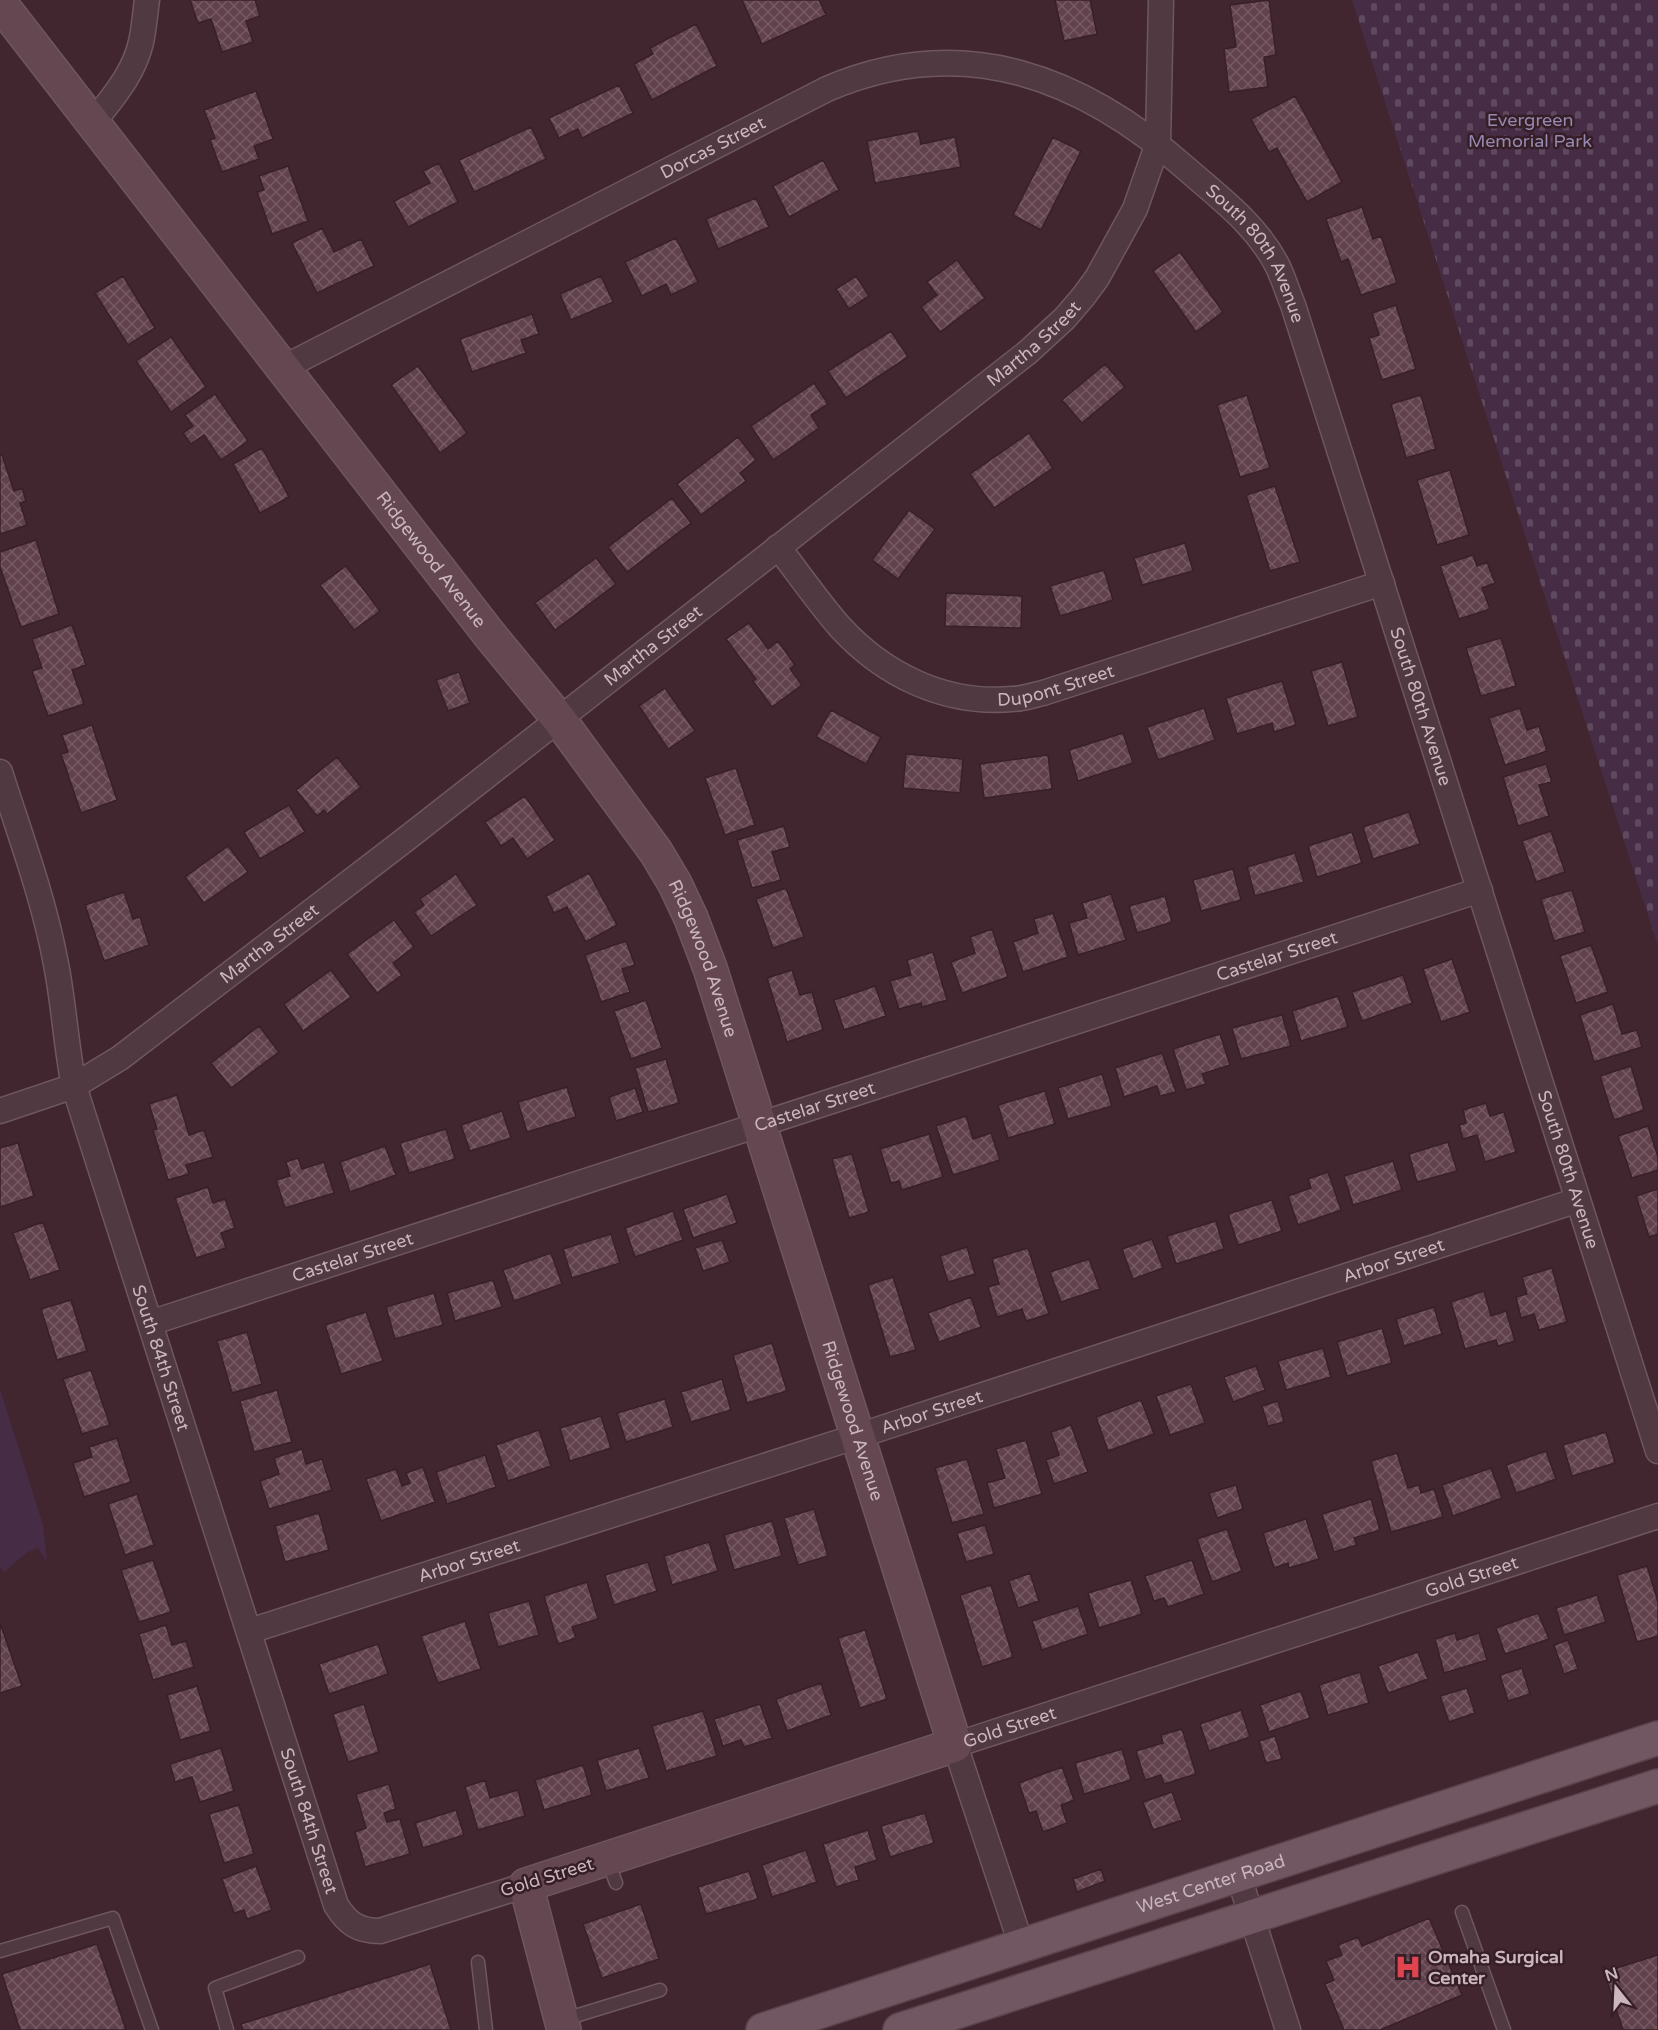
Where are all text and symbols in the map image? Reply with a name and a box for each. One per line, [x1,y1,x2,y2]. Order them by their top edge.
park label: Evergreen Memorial Park [1468,109,1592,152]
street label: Dorcas Street [656,111,769,184]
street label: South 80th Avenue [1201,179,1309,325]
street label: Martha Street [982,296,1086,391]
street label: Ridgewood Avenue [371,487,491,632]
street label: Martha Street [600,600,707,691]
street label: South 80th Avenue [1385,624,1456,789]
street label: Dupont Street [997,660,1117,711]
street label: Ridgewood Avenue [664,876,742,1040]
street label: Martha Street [216,899,323,988]
street label: Castelar Street [1214,926,1340,986]
street label: Castelar Street [751,1077,878,1137]
street label: South 80th Avenue [1533,1088,1604,1252]
street label: Castelar Street [289,1227,416,1287]
street label: Arbor Street [1340,1234,1447,1287]
street label: South 84th Street [127,1282,195,1434]
street label: Ridgewood Avenue [817,1338,888,1504]
street label: Arbor Street [878,1385,985,1439]
street label: Arbor Street [415,1534,523,1587]
street label: Gold Street [1422,1551,1521,1602]
street label: Gold Street [960,1702,1059,1753]
street label: South 84th Street [275,1745,343,1897]
street label: West Center Road [1134,1849,1288,1918]
street label: Gold Street [498,1852,596,1902]
place label: Omaha Surgical Center [1428,1946,1563,1989]
hospital icon: Omaha Surgical Center [1393,1952,1423,1982]
north arrow [1586,1958,1646,2018]
text: N [1602,1963,1621,1986]

